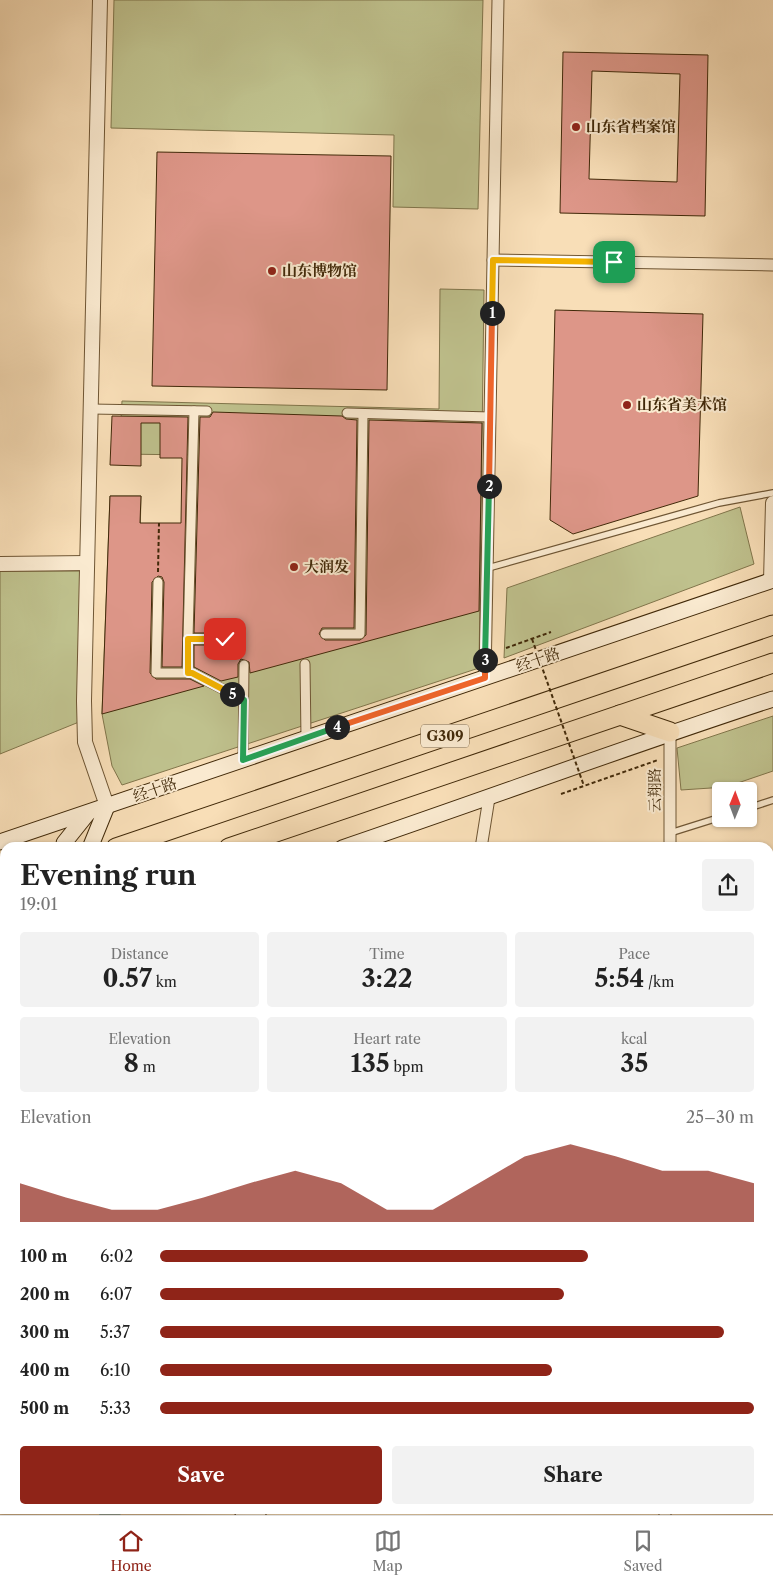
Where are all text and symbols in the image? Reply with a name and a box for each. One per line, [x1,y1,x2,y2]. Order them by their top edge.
place label: 山东省档案馆 [586,117,676,136]
marker: 山东省档案馆 [570,121,582,133]
pin [593,241,635,283]
icon: arrive [600,248,628,276]
place label: 山东博物馆 [282,261,357,280]
marker: 山东博物馆 [266,265,278,277]
pin: 1 [480,300,504,326]
text: 1 [489,304,496,322]
place label: 山东省美术馆 [637,395,727,414]
marker: 山东省美术馆 [621,399,633,411]
pin: 2 [476,474,502,498]
text: 2 [485,477,494,495]
place label: 大润发 [304,557,349,576]
marker: 大润发 [288,561,300,573]
pin [204,618,246,660]
icon: check [211,625,239,653]
street label: 经十路 [513,643,562,676]
pin: 3 [472,648,498,672]
text: 3 [482,651,489,669]
pin: 5 [220,682,244,706]
text: 5 [229,685,236,703]
pin: 4 [324,714,350,740]
text: 4 [333,718,342,736]
road number: G309 [421,724,469,748]
street label: 云翔路 [645,767,664,813]
street label: 经十路 [130,773,179,806]
north arrow [712,782,758,828]
map controls [712,782,757,827]
text: Evening run [20,858,196,892]
button: share [702,859,754,911]
text: 19:01 [20,894,57,914]
text: Distance [111,945,169,963]
text: Time [369,945,405,963]
text: Pace [619,945,650,963]
text: 0.57 [103,963,152,994]
text: 3:22 [361,963,413,994]
text: 5:54 [594,963,644,994]
text: km [152,973,177,991]
text: /km [644,973,674,991]
text: Elevation [108,1030,171,1048]
text: Heart rate [353,1030,421,1048]
text: kcal [621,1030,648,1048]
text: 8 [124,1048,139,1079]
text: 135 [350,1048,390,1079]
text: 35 [620,1048,648,1079]
text: m [139,1058,156,1076]
text: bpm [390,1058,424,1076]
text: Elevation [20,1107,91,1127]
text: 25–30 m [686,1107,754,1127]
text: 100 m [20,1246,67,1266]
text: 6:02 [100,1246,133,1266]
text: 200 m [20,1284,70,1304]
text: 6:07 [100,1284,132,1304]
text: 300 m [20,1322,69,1342]
text: 5:37 [100,1322,130,1342]
text: 400 m [20,1360,70,1380]
text: 6:10 [100,1360,131,1380]
text: 500 m [20,1398,69,1418]
text: 5:33 [100,1398,131,1418]
button: Save [20,1446,382,1504]
button: Share [392,1446,754,1504]
tab: Home [110,1527,152,1575]
tab: Map [373,1527,403,1575]
tab: Saved [624,1527,662,1575]

